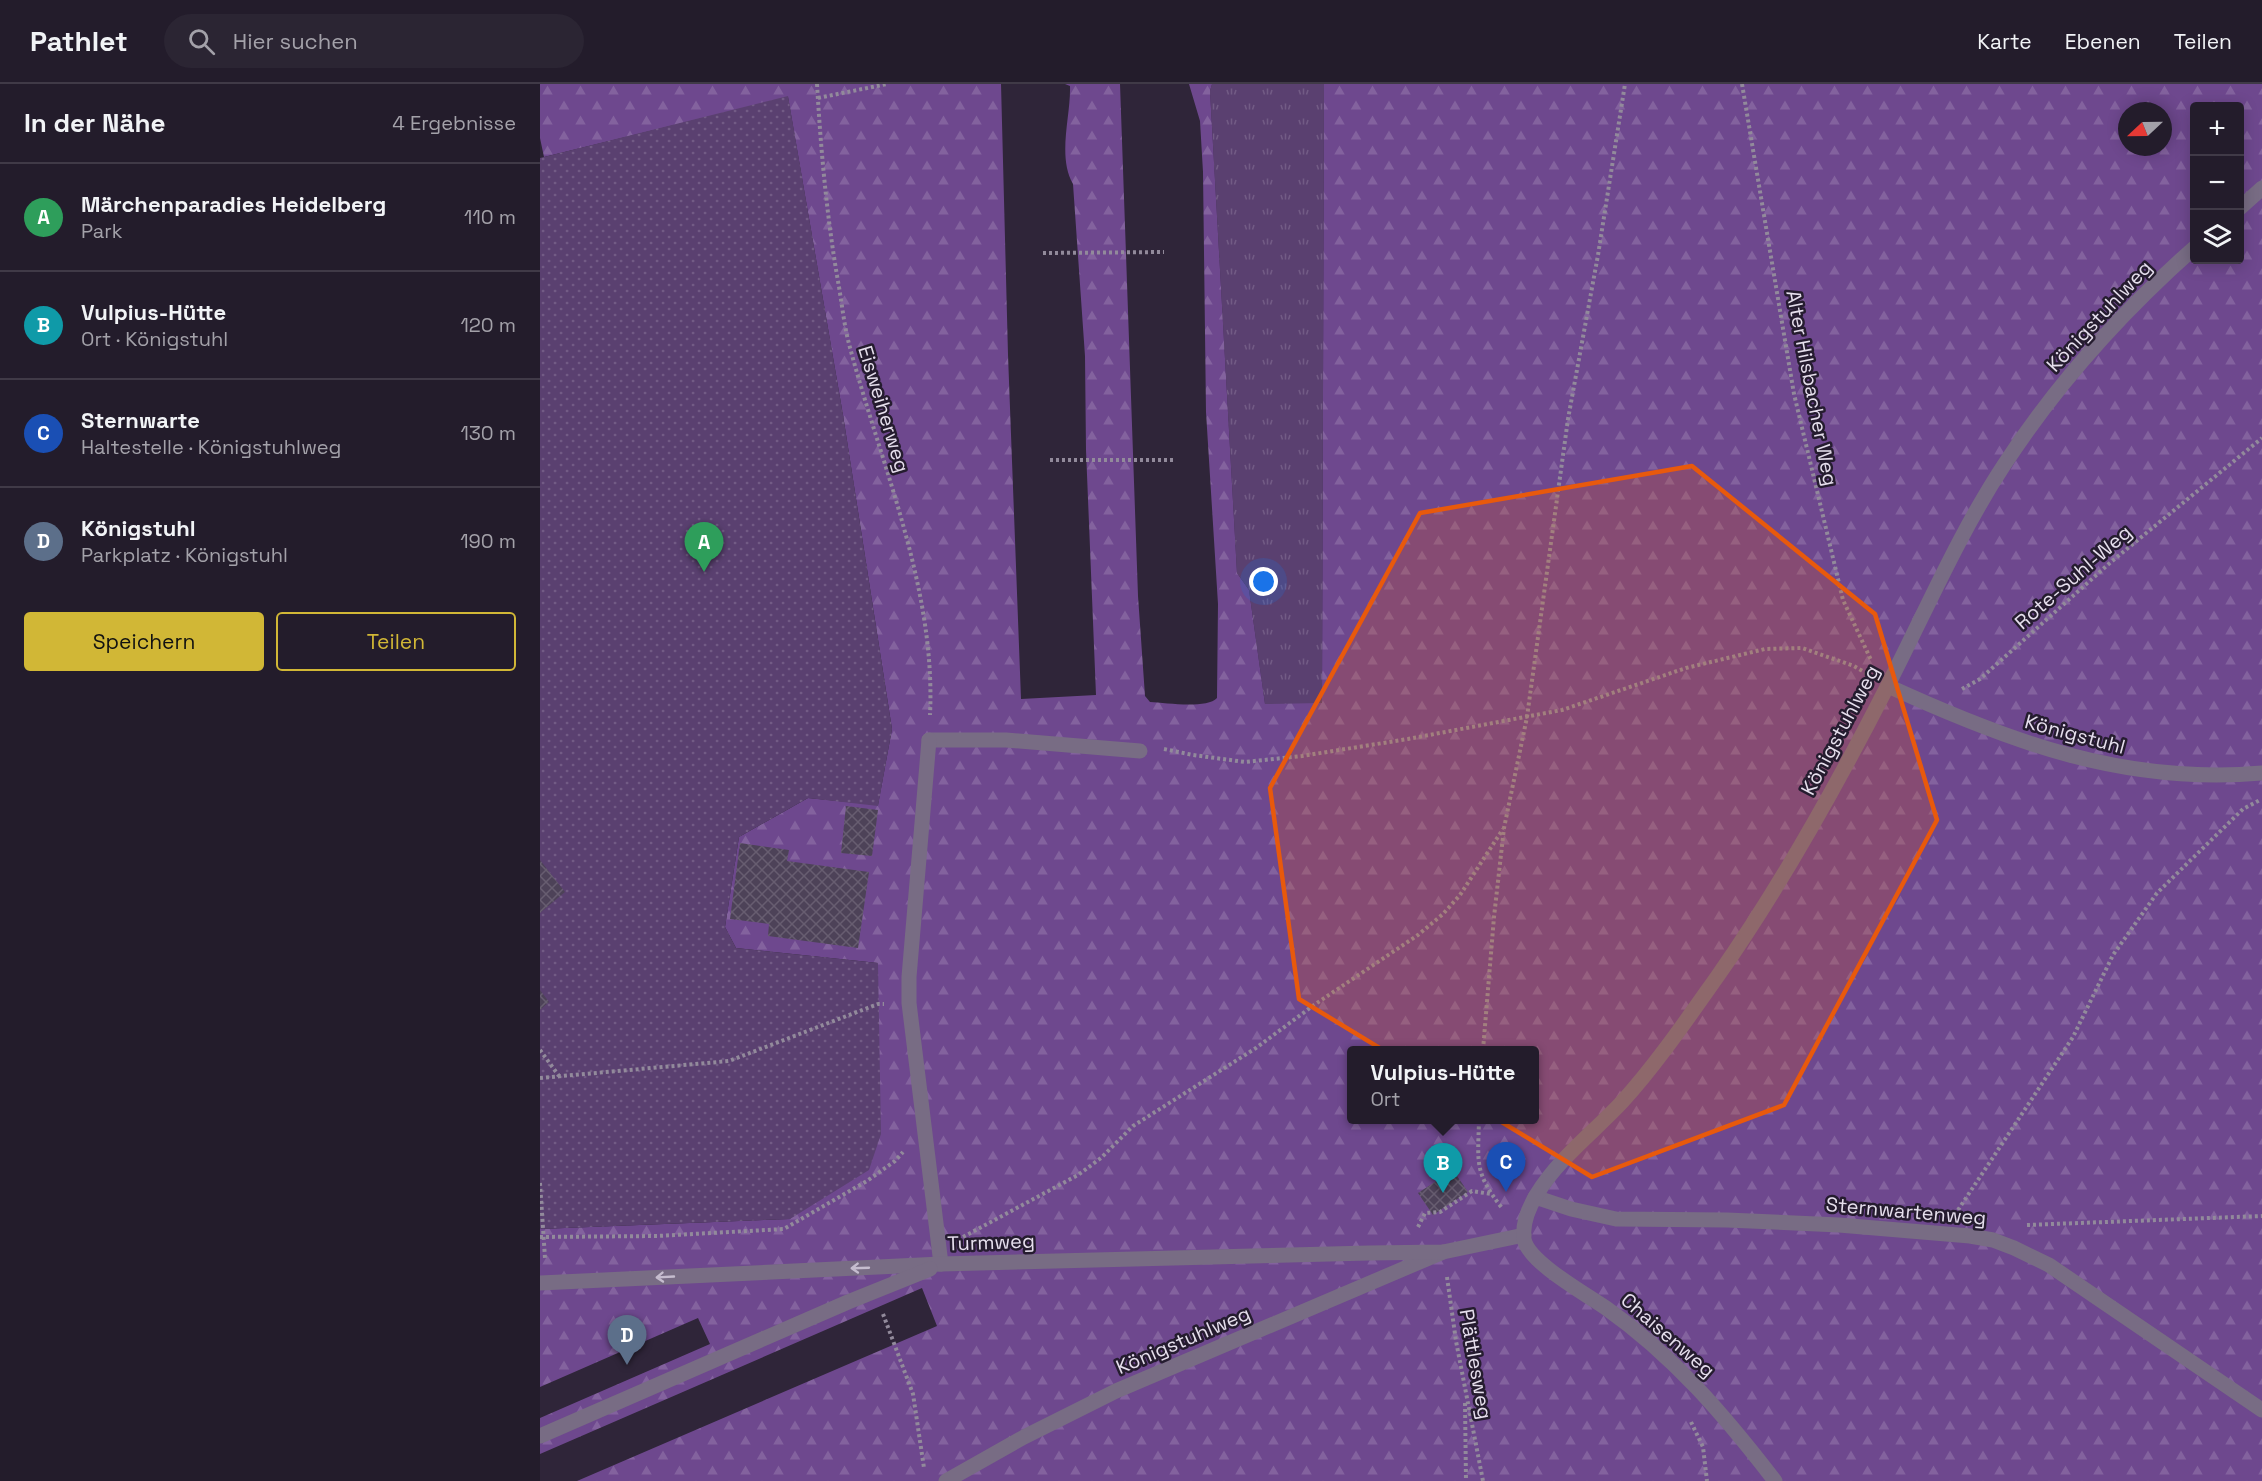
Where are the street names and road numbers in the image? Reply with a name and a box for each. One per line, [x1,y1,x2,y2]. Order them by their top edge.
street label: Königstuhlweg [2041,255,2157,377]
street label: Alter Hilsbacher Weg [1780,288,1844,488]
street label: Eisweiherweg [852,342,916,476]
street label: Rote-Suhl-Weg [2009,519,2137,635]
street label: Königstuhlweg [1795,661,1885,799]
street label: Königstuhl [2022,708,2128,760]
street label: Sternwartenweg [1825,1191,1987,1231]
street label: Turmweg [947,1227,1035,1257]
street label: Chaisenweg [1615,1287,1721,1383]
street label: Königstuhlweg [1112,1300,1254,1380]
street label: Plättlesweg [1454,1307,1498,1421]

